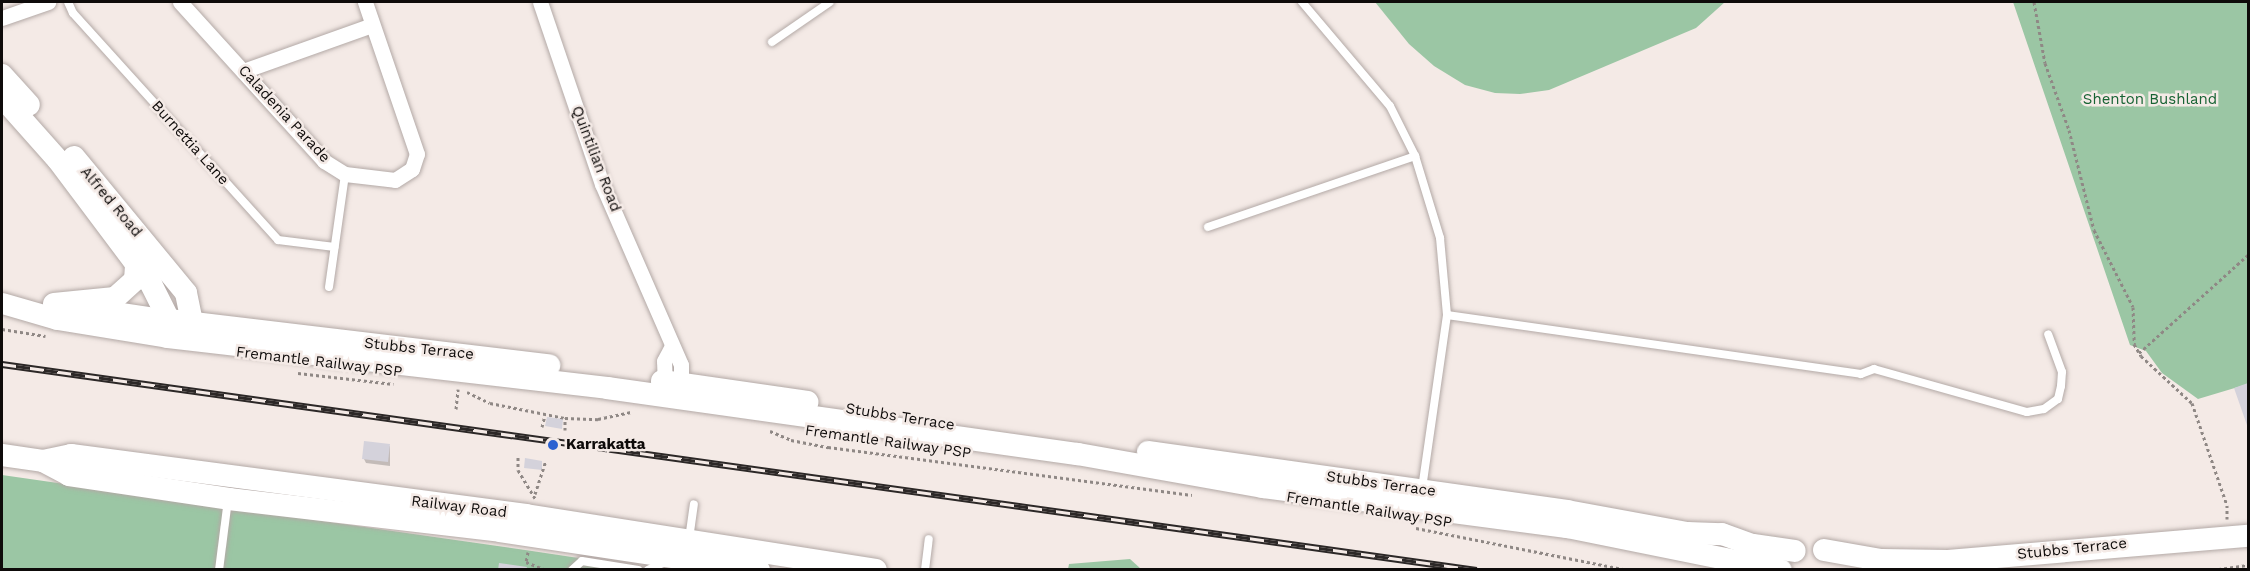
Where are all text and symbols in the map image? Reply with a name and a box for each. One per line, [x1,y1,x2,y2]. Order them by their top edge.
street label: Caladenia Parade [234,61,334,167]
park label: Shenton Bushland [2083,91,2217,109]
street label: Burnettia Lane [147,97,233,189]
street label: Quintilian Road [568,103,624,215]
street label: Alfred Road [76,163,146,241]
street label: Stubbs Terrace [363,334,475,364]
street label: Fremantle Railway PSP [235,343,403,381]
street label: Stubbs Terrace [844,399,956,435]
street label: Fremantle Railway PSP [804,421,972,463]
marker: Karrakatta [544,436,562,454]
place label: Karrakatta [566,436,646,454]
street label: Stubbs Terrace [1325,467,1437,501]
street label: Fremantle Railway PSP [1285,488,1453,532]
street label: Railway Road [410,492,508,522]
street label: Stubbs Terrace [2016,534,2128,564]

